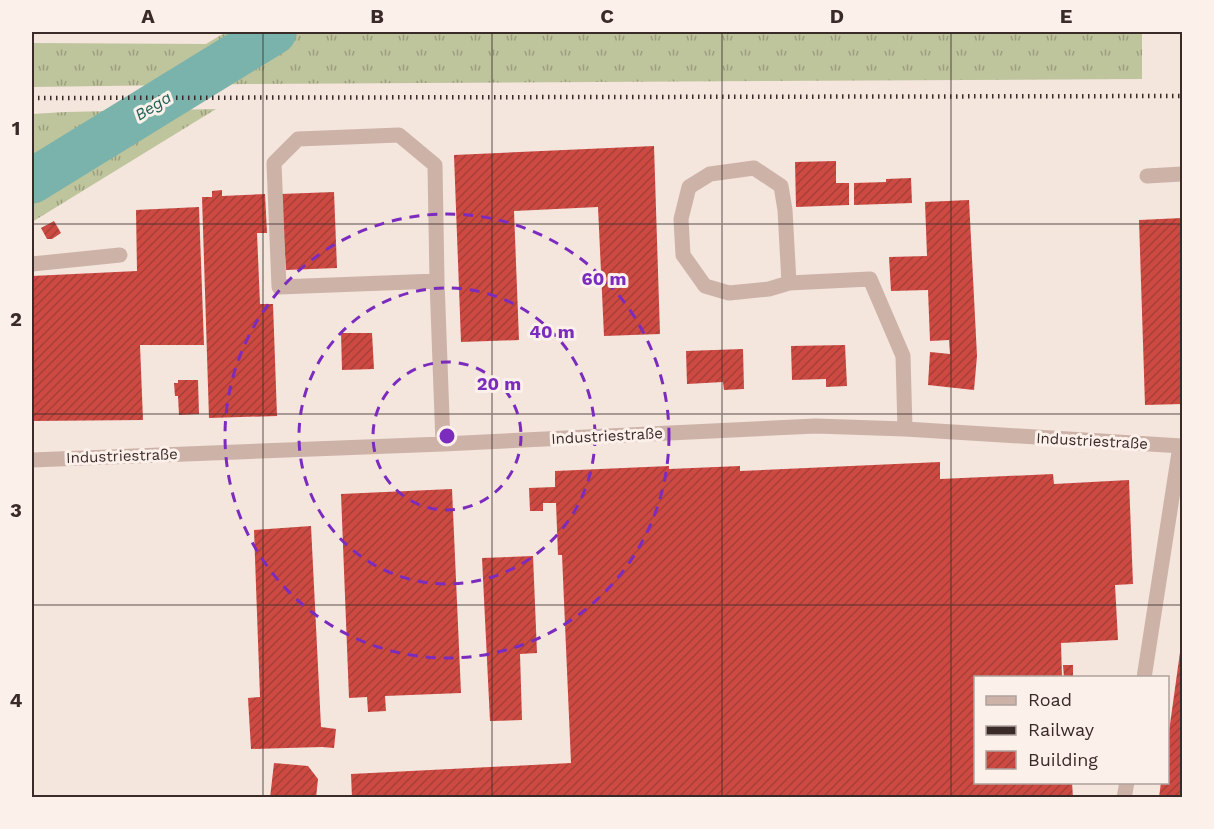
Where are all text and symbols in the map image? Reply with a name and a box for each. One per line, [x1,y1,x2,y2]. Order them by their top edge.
text: A [141,4,155,28]
text: B [370,4,384,28]
text: C [600,4,614,28]
text: D [830,4,844,28]
text: E [1060,4,1072,28]
water label: Bega [131,87,175,124]
text: 1 [12,116,20,140]
text: 60 m [582,268,626,289]
text: 2 [10,307,22,331]
text: 40 m [529,321,575,342]
text: 20 m [477,373,521,394]
street label: Industriestraße [551,424,663,448]
centre of rings [437,426,457,446]
street label: Industriestraße [1036,429,1148,453]
street label: Industriestraße [66,445,178,467]
text: 3 [10,498,22,522]
legend [974,676,1169,784]
text: 4 [10,688,23,712]
text: Road [1028,689,1072,710]
text: Railway [1028,719,1095,740]
text: Building [1028,749,1098,770]

